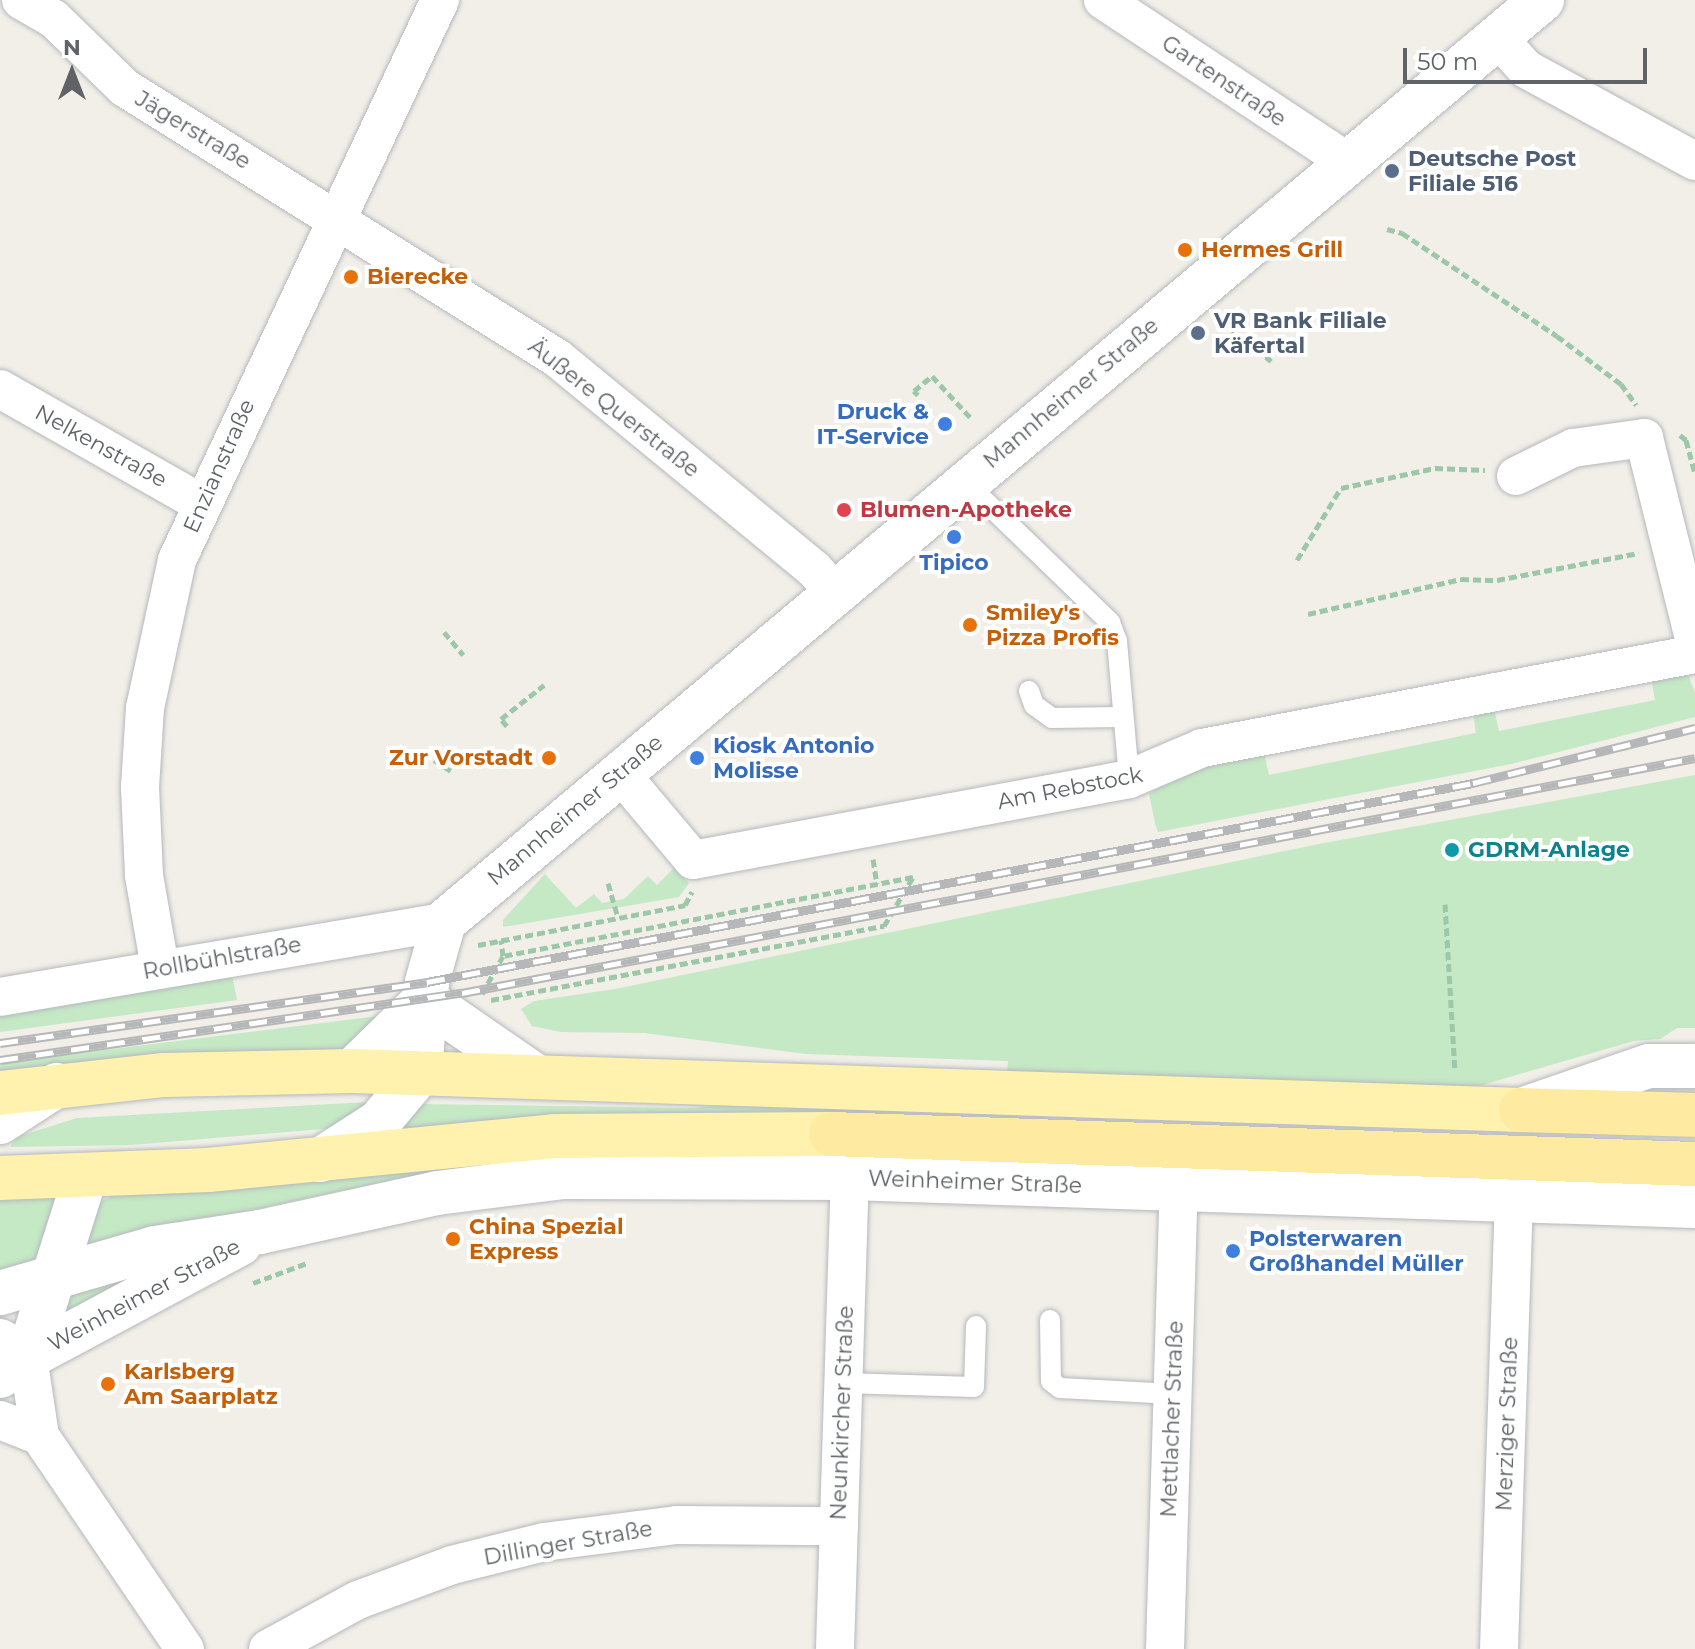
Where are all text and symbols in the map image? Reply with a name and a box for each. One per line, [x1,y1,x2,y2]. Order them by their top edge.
street label: Gartenstraße [1157,30,1291,132]
north arrow [32,32,112,112]
scale bar [1407,32,1651,82]
text: N [63,34,81,61]
text: 50 m [1417,47,1478,76]
street label: Jägerstraße [131,85,255,175]
place label: Deutsche Post Filiale 516 [1408,145,1576,196]
marker: Deutsche Post Filiale 516 [1383,162,1401,180]
place label: Hermes Grill [1201,237,1343,263]
marker: Hermes Grill [1176,241,1194,259]
place label: Bierecke [367,264,468,290]
marker: Bierecke [342,268,360,286]
place label: VR Bank Filiale Käfertal [1214,307,1387,358]
street label: Mannheimer Straße [978,312,1164,474]
marker: VR Bank Filiale Käfertal [1189,324,1207,342]
street label: Äußere Querstraße [523,333,705,483]
street label: Enzianstraße [178,395,260,537]
place label: Druck & IT-Service [817,398,929,450]
street label: Nelkenstraße [31,399,171,493]
marker: Druck & IT-Service [936,415,954,433]
place label: Blumen-Apotheke [860,497,1072,523]
marker: Blumen-Apotheke [835,501,853,519]
marker: Tipico [945,528,963,546]
place label: Tipico [919,550,989,576]
place label: Smiley's Pizza Profis [986,599,1119,650]
marker: Smiley's Pizza Profis [961,616,979,634]
street label: Mannheimer Straße [482,729,668,891]
place label: Kiosk Antonio Molisse [713,732,875,784]
place label: Zur Vorstadt [389,745,533,771]
marker: Zur Vorstadt [540,749,558,767]
marker: Kiosk Antonio Molisse [688,749,706,767]
street label: Am Rebstock [995,761,1145,815]
place label: GDRM-Anlage [1468,837,1630,863]
marker: GDRM-Anlage [1443,841,1461,859]
street label: Rollbühlstraße [141,931,303,985]
street label: Weinheimer Straße [868,1165,1082,1199]
place label: China Spezial Express [469,1213,624,1264]
place label: Polsterwaren Großhandel Müller [1249,1225,1464,1276]
marker: China Spezial Express [444,1230,462,1248]
street label: Weinheimer Straße [43,1233,245,1357]
marker: Polsterwaren Großhandel Müller [1224,1242,1242,1260]
street label: Neunkircher Straße [825,1305,859,1521]
street label: Mettlacher Straße [1155,1320,1189,1518]
street label: Merziger Straße [1491,1336,1523,1512]
place label: Karlsberg Am Saarplatz [124,1358,278,1410]
marker: Karlsberg Am Saarplatz [99,1375,117,1393]
street label: Dillinger Straße [482,1515,654,1571]

